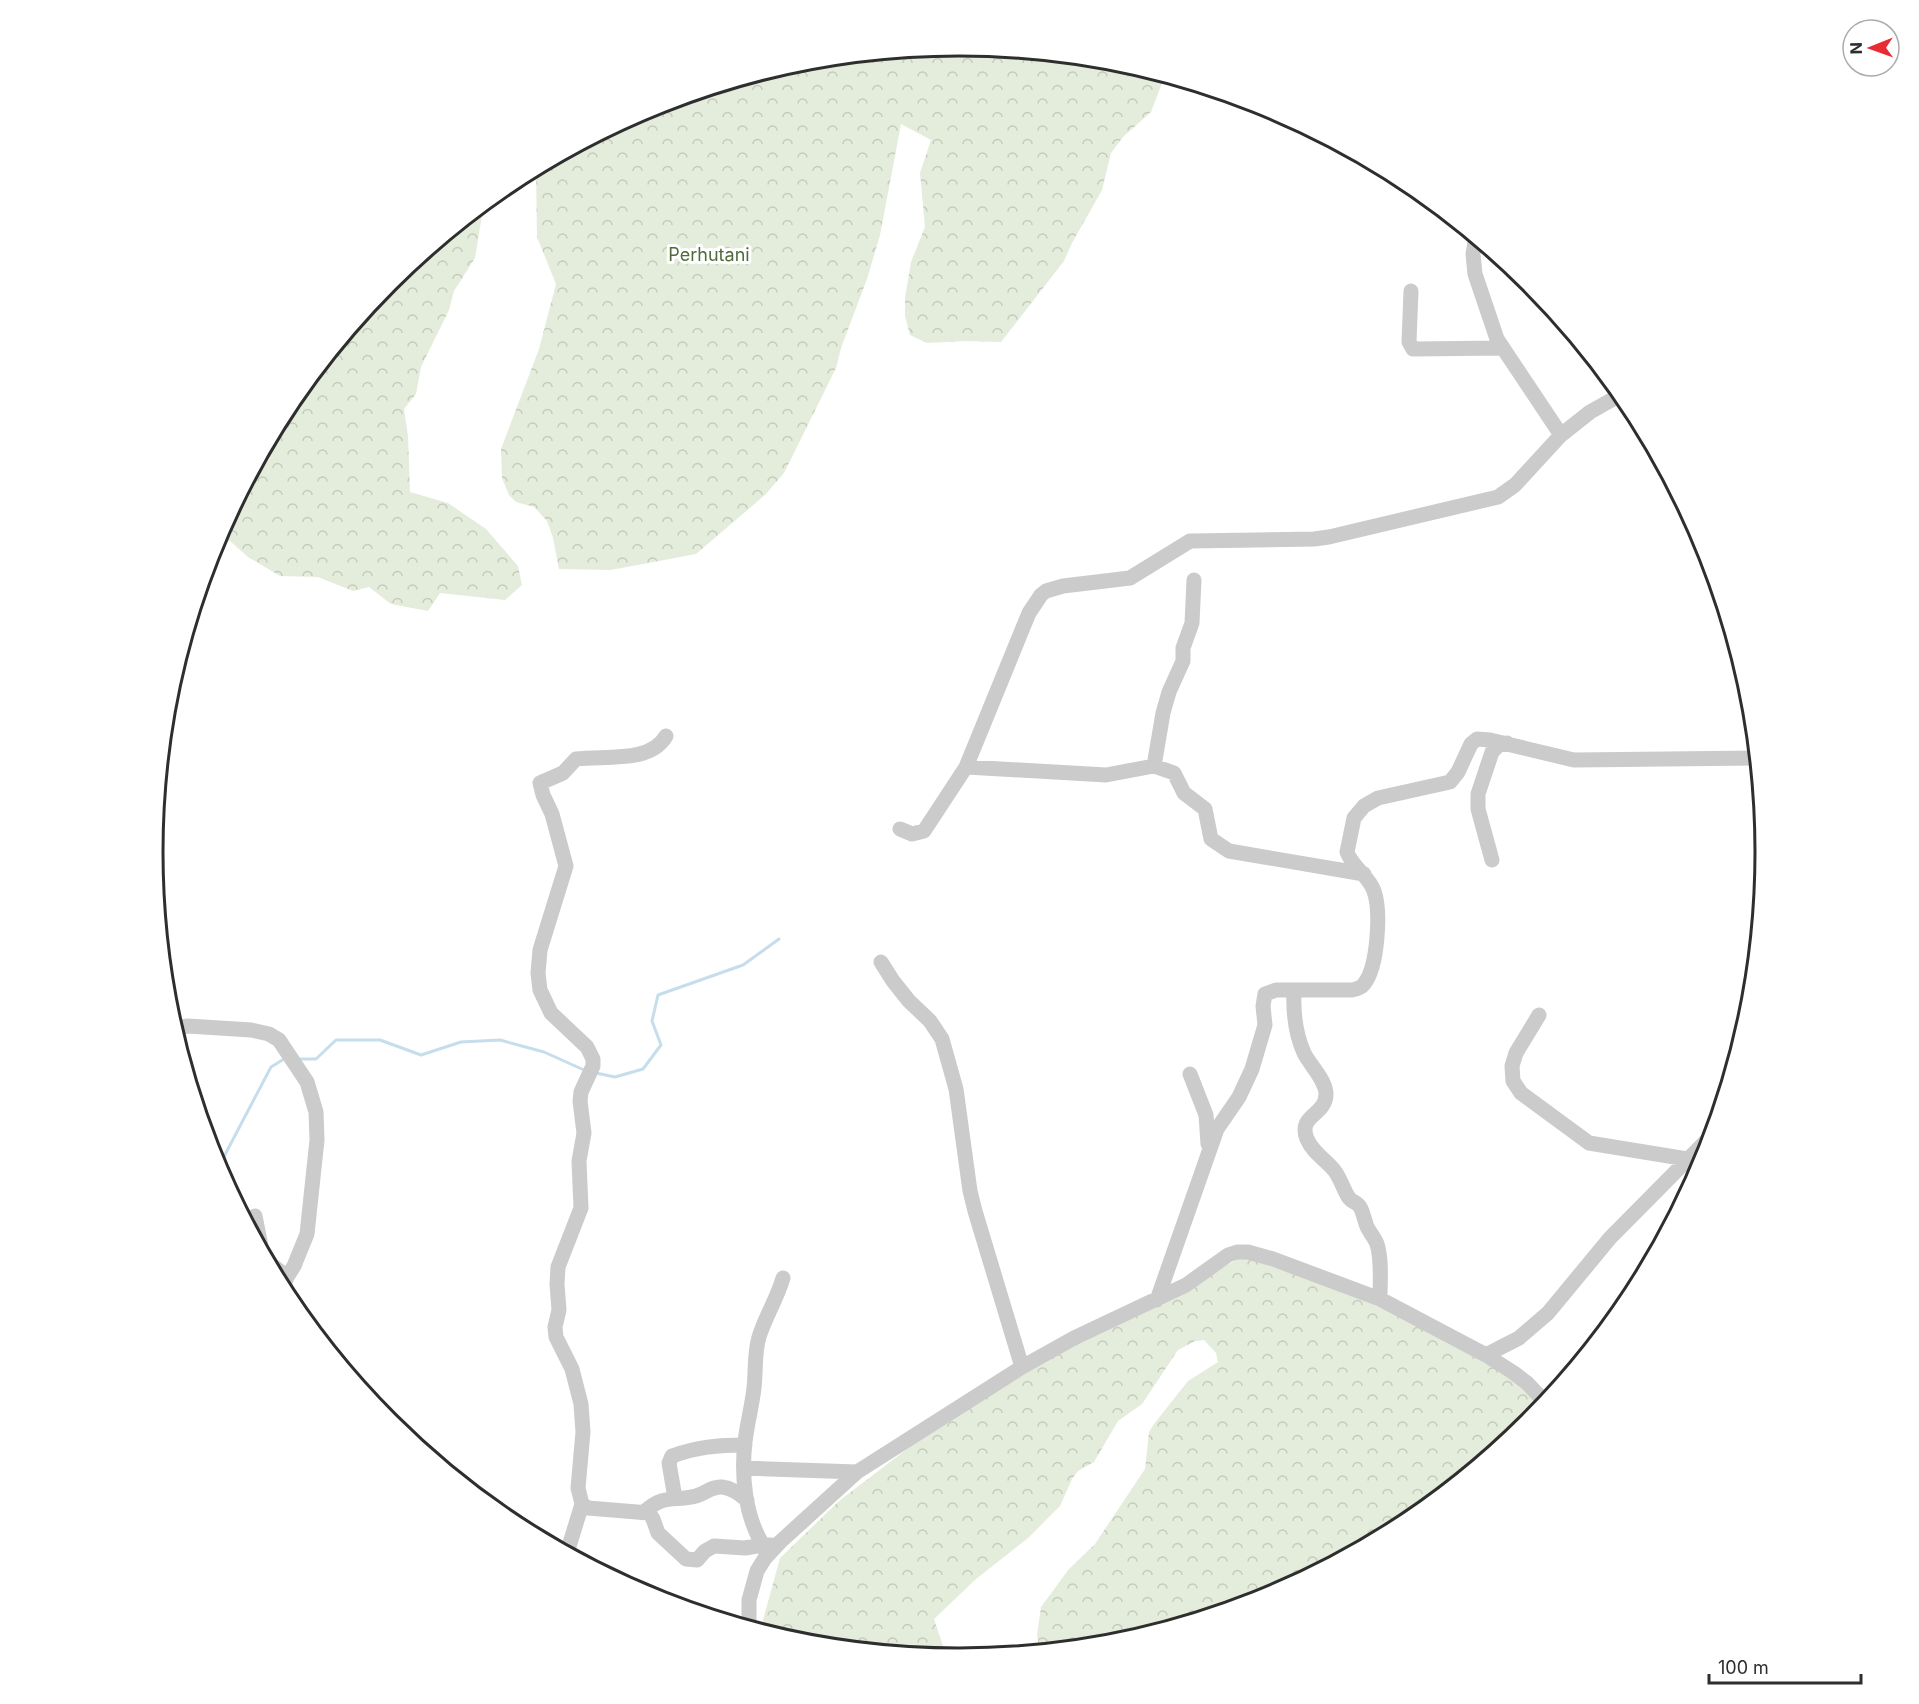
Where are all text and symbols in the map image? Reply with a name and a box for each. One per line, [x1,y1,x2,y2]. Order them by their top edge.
north arrow [1841,18,1901,78]
text: N [1846,42,1866,55]
park label: Perhutani [668,244,750,265]
scale bar [1709,1647,1860,1685]
text: 100 m [1718,1657,1769,1678]

